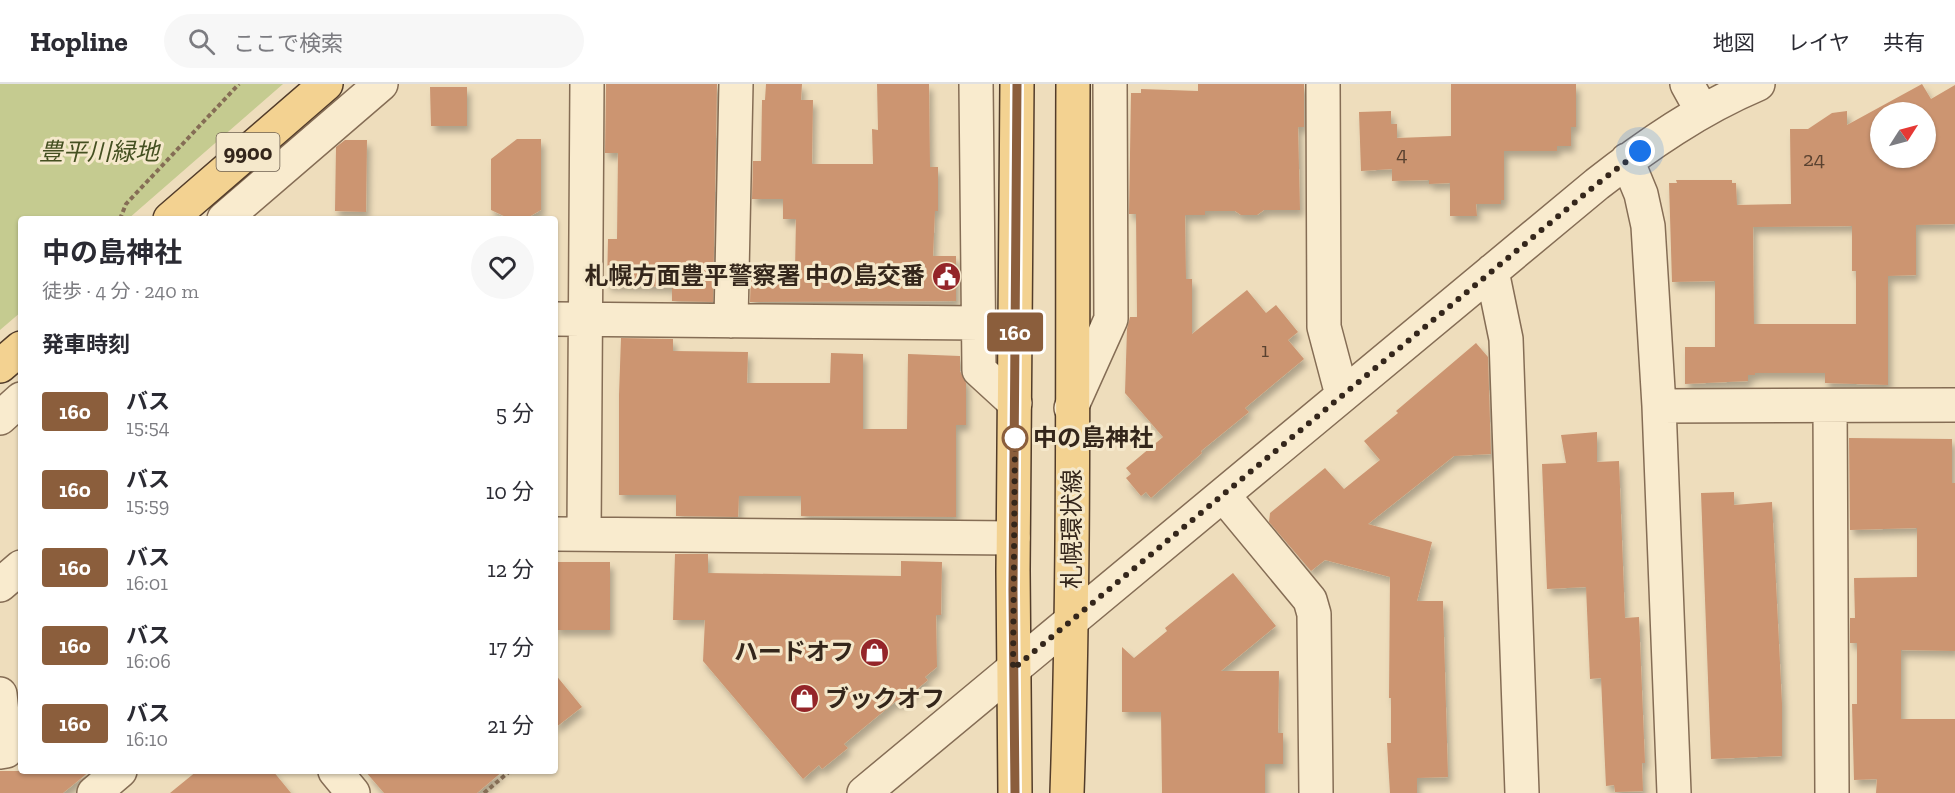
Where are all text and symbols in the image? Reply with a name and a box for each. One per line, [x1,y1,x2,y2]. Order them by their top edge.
search box [164,14,584,68]
text: Hopline [30,25,128,58]
icon: search [185,25,218,58]
text: ここで検索 [233,30,343,57]
text: 地図 [1713,30,1755,55]
text: レイヤ [1788,30,1850,55]
text: 共有 [1883,30,1925,55]
north arrow [1870,102,1936,168]
map controls [1870,102,1936,168]
road number: 9900 [216,133,280,171]
your location [1625,136,1655,166]
park label: 豊平川緑地 [39,137,162,166]
house number: 4 [1396,141,1408,166]
house number: 24 [1803,146,1825,171]
text: 中の島神社 [42,236,182,269]
button: heart [471,236,534,299]
public building icon: 札幌方面豊平警察署 中の島交番 [930,260,962,292]
place label: 札幌方面豊平警察署 中の島交番 [585,261,925,290]
text: 徒歩 · 4 分 · 240 m [42,279,199,303]
line badge: 160 [980,312,1050,352]
text: 160 [999,320,1031,345]
text: 発車時刻 [42,331,130,358]
house number: 1 [1261,337,1269,362]
text: バス [126,388,170,415]
text: 160 [59,399,91,424]
text: 5 分 [496,400,534,427]
text: 15:54 [126,415,169,439]
place label: 中の島神社 [1033,423,1153,452]
marker: 中の島神社 [1002,425,1028,451]
text: バス [126,466,170,493]
street label: 札幌環状線 [1057,469,1086,589]
text: 160 [59,477,91,502]
text: 10 分 [486,478,534,505]
text: 15:59 [126,493,169,517]
text: バス [126,544,170,571]
text: 160 [59,555,91,580]
text: 12 分 [487,556,534,583]
text: 16:01 [126,571,168,595]
text: バス [126,622,170,649]
text: 160 [59,633,91,658]
text: 17 分 [489,634,534,661]
shop icon: ハードオフ [859,636,891,668]
place label: ハードオフ [734,637,854,666]
text: 16:06 [126,649,171,673]
shop icon: ブックオフ [788,683,820,715]
place label: ブックオフ [825,684,945,713]
text: バス [126,700,170,727]
text: 160 [59,711,91,736]
text: 21 分 [487,712,534,739]
text: 16:10 [126,727,168,751]

